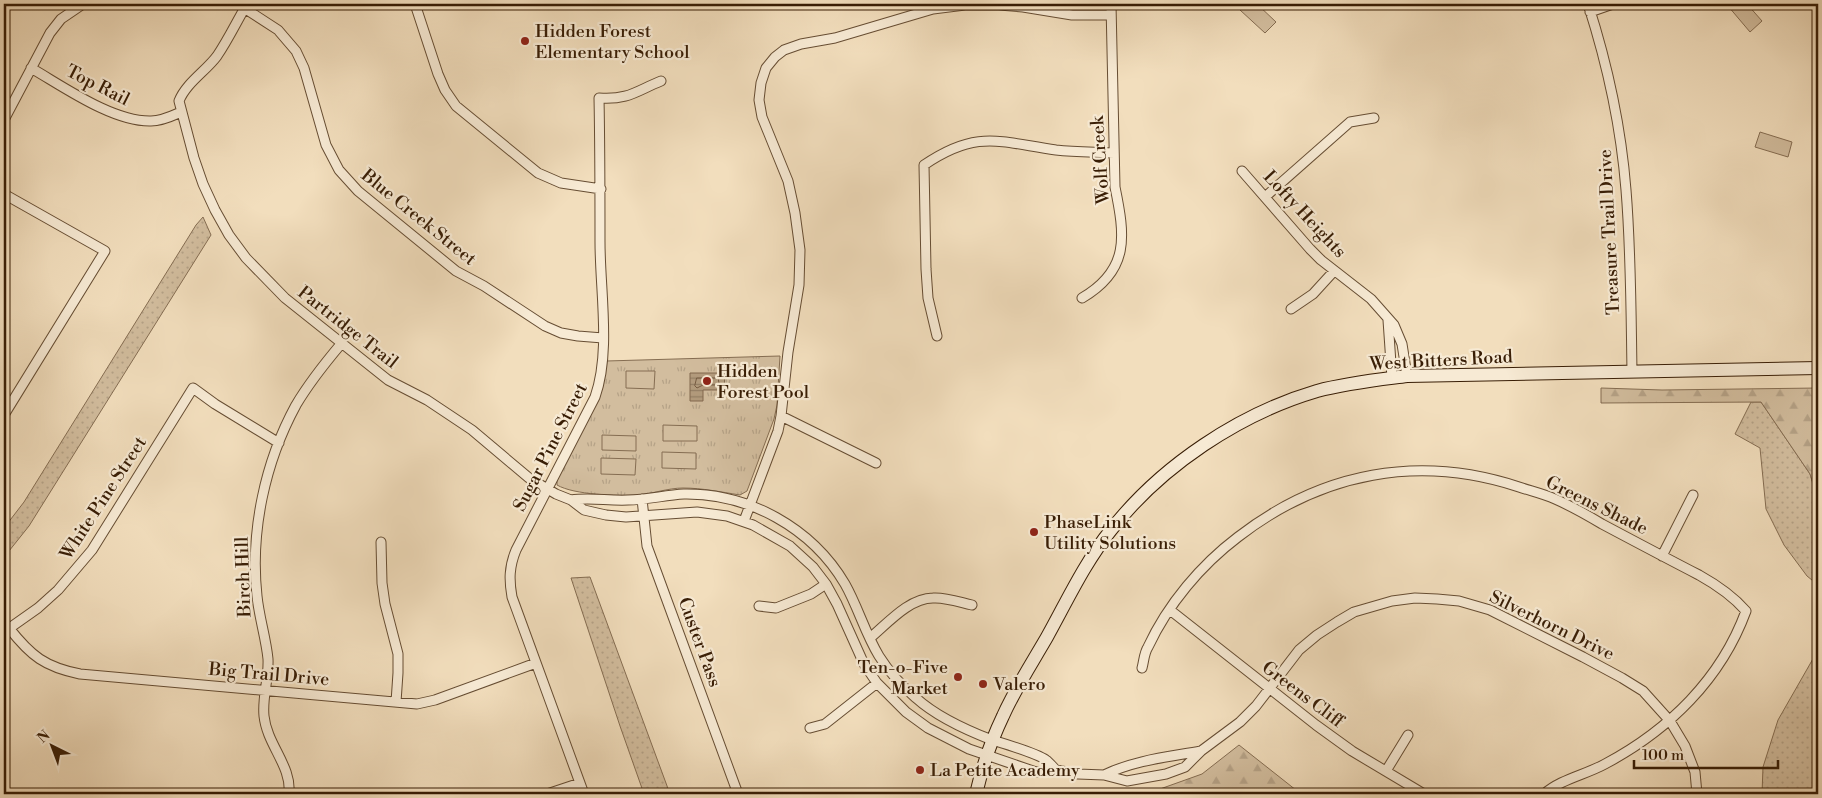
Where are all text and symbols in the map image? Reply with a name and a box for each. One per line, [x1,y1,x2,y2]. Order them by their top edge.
place label: Hidden Forest Elementary School [535,20,690,64]
marker: Hidden Forest Elementary School [519,35,531,47]
street label: Top Rail [62,60,134,112]
street label: Wolf Creek [1086,113,1115,206]
street label: Treasure Trail Drive [1594,149,1625,315]
street label: Blue Creek Street [356,163,481,271]
street label: Lofty Heights [1258,166,1351,263]
street label: Partridge Trail [293,281,403,374]
street label: West Bitters Road [1368,345,1514,376]
place label: Hidden Forest Pool [717,360,810,404]
marker: Hidden Forest Pool [701,375,713,387]
street label: Sugar Pine Street [508,379,593,515]
street label: White Pine Street [54,432,152,565]
street label: Greens Shade [1542,471,1652,540]
place label: PhaseLink Utility Solutions [1044,511,1176,555]
marker: PhaseLink Utility Solutions [1028,526,1040,538]
street label: Birch Hill [231,536,256,619]
street label: Silverhorn Drive [1486,585,1618,666]
street label: Custer Pass [673,594,726,690]
place label: Ten-o-Five Market [857,656,949,700]
street label: Greens Cliff [1257,656,1349,733]
street label: Big Trail Drive [207,658,330,691]
marker: Ten-o-Five Market [952,671,964,683]
place label: Valero [992,673,1046,696]
marker: Valero [977,678,989,690]
north arrow [28,720,78,770]
text: N [34,727,54,747]
scale bar [1634,738,1778,770]
text: 100 m [1642,746,1684,765]
place label: La Petite Academy [930,759,1080,782]
marker: La Petite Academy [914,764,926,776]

